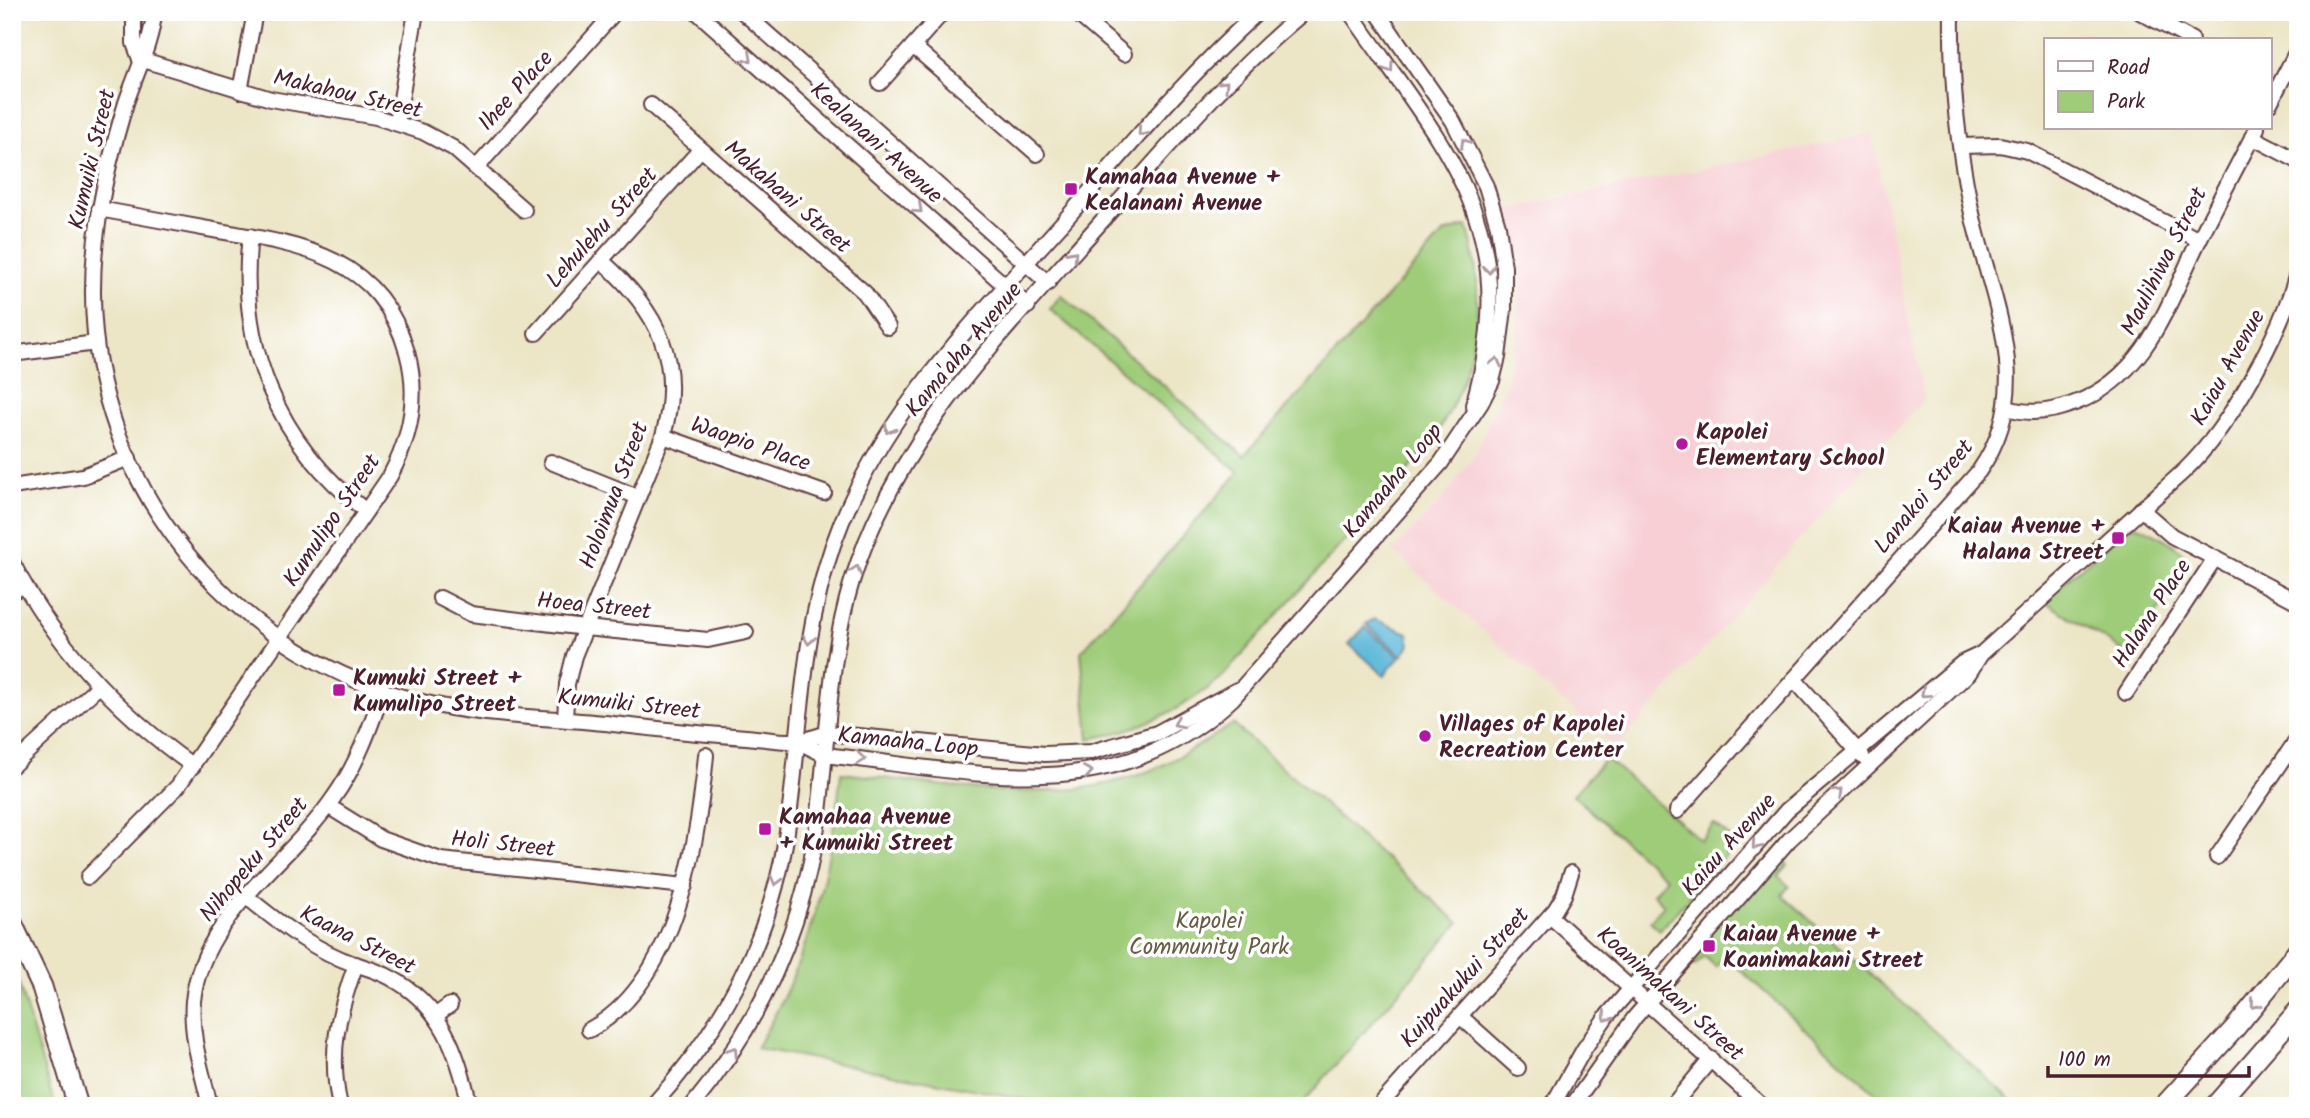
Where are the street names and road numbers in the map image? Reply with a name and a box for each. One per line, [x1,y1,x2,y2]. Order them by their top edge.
street label: Ihee Place [470,43,563,140]
street label: Makahou Street [270,60,427,130]
street label: Kealanani Avenue [801,74,950,213]
street label: Kumuiki Street [59,85,127,233]
street label: Makahani Street [715,132,859,264]
street label: Lehulehu Street [538,159,668,297]
street label: Maulihiwa Street [2112,180,2218,343]
street label: Kama'aha Avenue [897,274,1032,426]
street label: Kaiau Avenue [2182,303,2276,433]
street label: Waopio Place [685,408,815,482]
street label: Holoimua Street [570,416,660,575]
street label: Kamaaha Loop [1334,416,1453,547]
street label: Lanakoi Street [1866,431,1984,563]
street label: Kumulipo Street [275,446,391,595]
street label: Halana Place [2104,552,2202,676]
street label: Hoea Street [535,583,654,631]
street label: Kumuiki Street [556,680,703,730]
street label: Kamaaha Loop [836,718,980,768]
street label: Kaiau Avenue [1673,785,1786,905]
street label: Nihopeku Street [191,789,319,931]
street label: Holi Street [449,822,558,868]
street label: Kaana Street [293,896,422,986]
street label: Kuipuakukui Street [1392,899,1540,1057]
street label: Koanimakani Street [1588,918,1753,1072]

